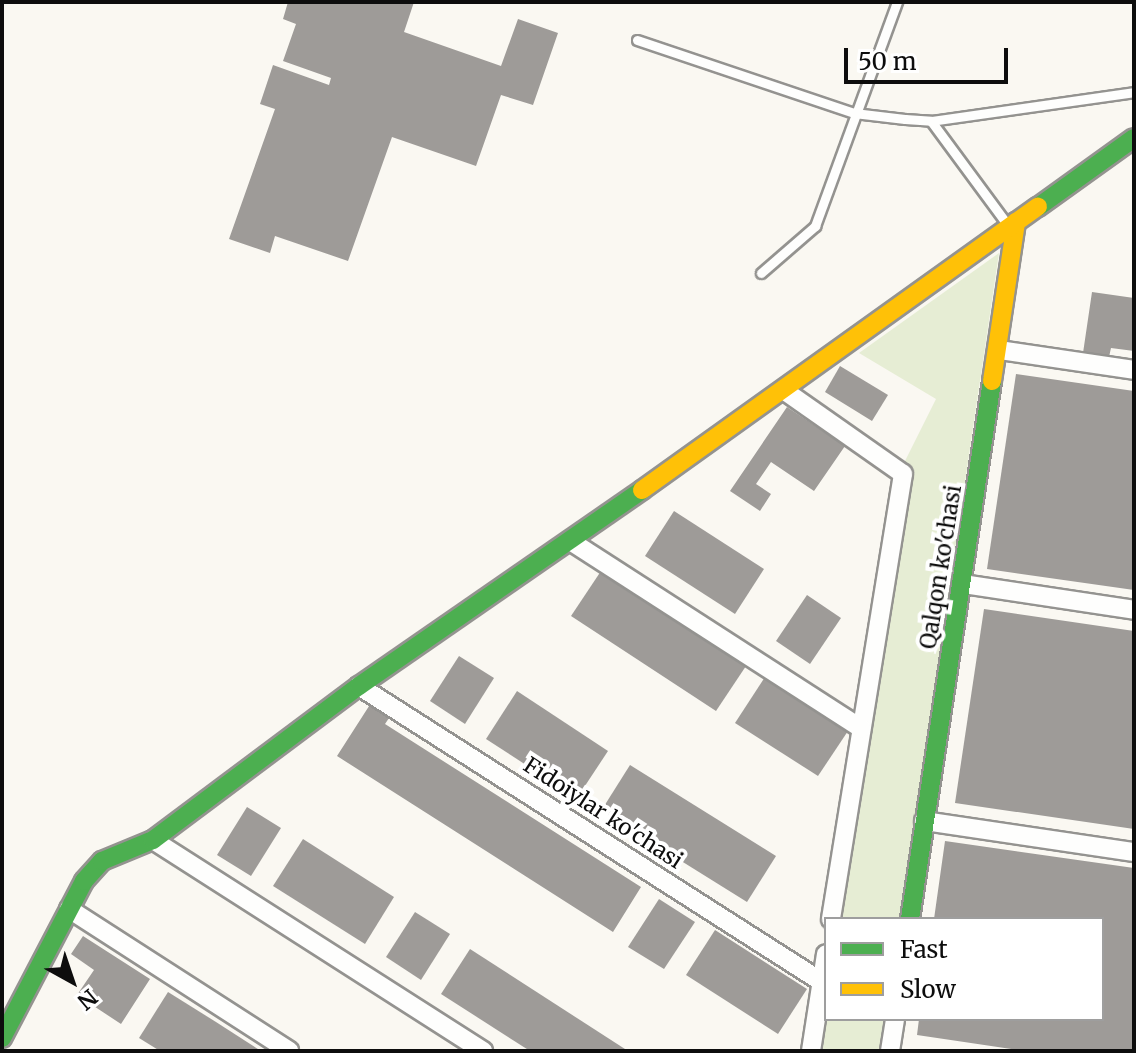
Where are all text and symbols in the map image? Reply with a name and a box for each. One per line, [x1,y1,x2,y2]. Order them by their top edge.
scale bar [848,32,1012,82]
text: 50 m [858,46,917,77]
street label: Qalqon ko'chasi [915,483,967,651]
street label: Fidoiylar ko'chasi [519,752,687,874]
legend [824,917,1104,1021]
text: Fast [900,934,948,965]
north arrow [32,941,112,1021]
text: Slow [900,974,956,1005]
text: N [72,983,103,1016]

